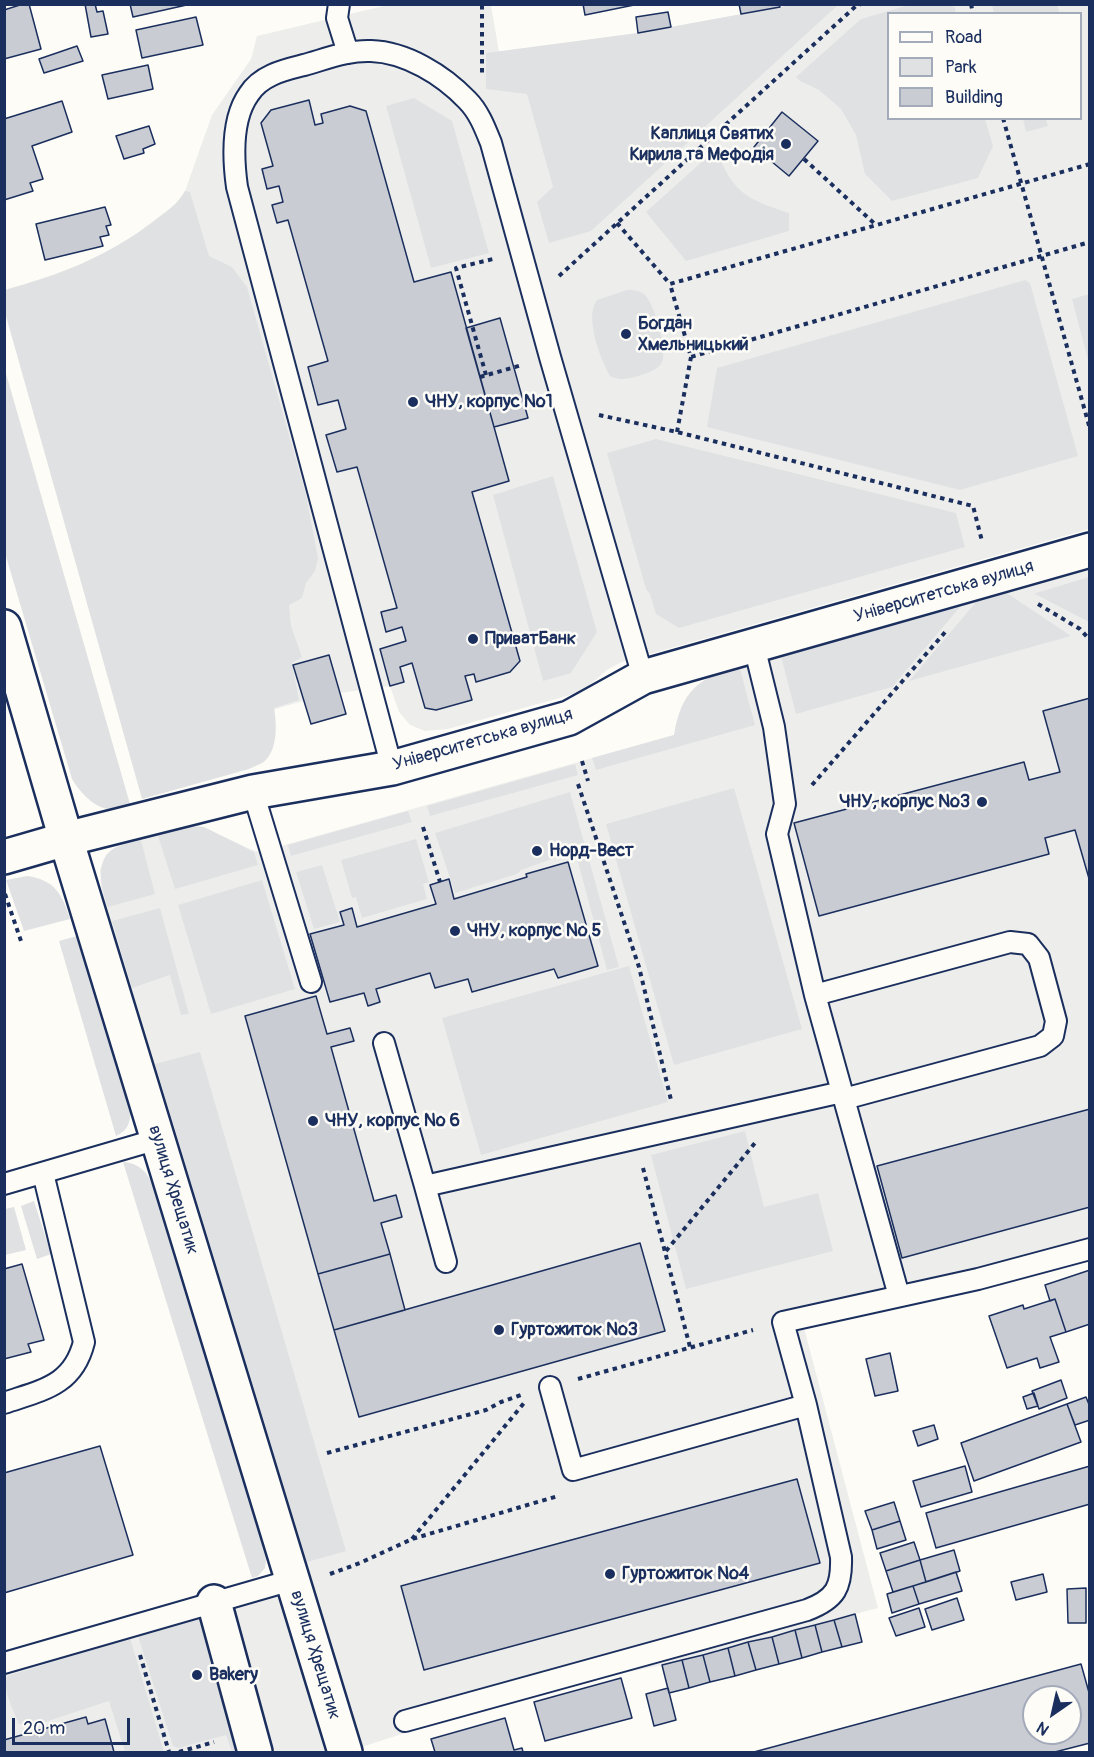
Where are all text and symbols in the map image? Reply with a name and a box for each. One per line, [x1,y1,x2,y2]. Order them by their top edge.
legend [887,12,1082,120]
text: Road [945,26,982,49]
text: Park [945,56,977,79]
text: Building [945,86,1003,109]
place label: Каплиця Святих Кирила та Мефодія [629,123,774,166]
marker: Каплиця Святих Кирила та Мефодія [779,137,793,151]
place label: Богдан Хмельницький [638,313,749,356]
marker: Богдан Хмельницький [619,327,633,341]
place label: ЧНУ, корпус №1 [425,391,553,413]
marker: ЧНУ, корпус №1 [406,395,420,409]
street label: Університетська вулиця [852,556,1036,628]
place label: ПриватБанк [485,628,576,650]
marker: ПриватБанк [466,632,480,646]
street label: Університетська вулиця [391,704,575,776]
place label: ЧНУ, корпус №3 [839,791,970,813]
marker: ЧНУ, корпус №3 [975,795,989,809]
place label: Норд-Вест [549,840,634,862]
marker: Норд-Вест [530,844,544,858]
place label: ЧНУ, корпус № 5 [467,920,601,942]
marker: ЧНУ, корпус № 5 [448,924,462,938]
place label: ЧНУ, корпус № 6 [325,1110,460,1132]
marker: ЧНУ, корпус № 6 [306,1114,320,1128]
street label: вулиця Хрещатик [143,1123,203,1257]
place label: Гуртожиток №3 [511,1319,638,1341]
marker: Гуртожиток №3 [492,1323,506,1337]
place label: Гуртожиток №4 [622,1563,749,1585]
marker: Гуртожиток №4 [603,1567,617,1581]
street label: вулиця Хрещатик [285,1588,345,1722]
place label: Bakery [209,1664,258,1686]
marker: Bakery [190,1668,204,1682]
north arrow [1022,1685,1082,1745]
scale bar [15,1706,134,1744]
text: 20 m [23,1717,65,1740]
text: N [1033,1717,1053,1740]

